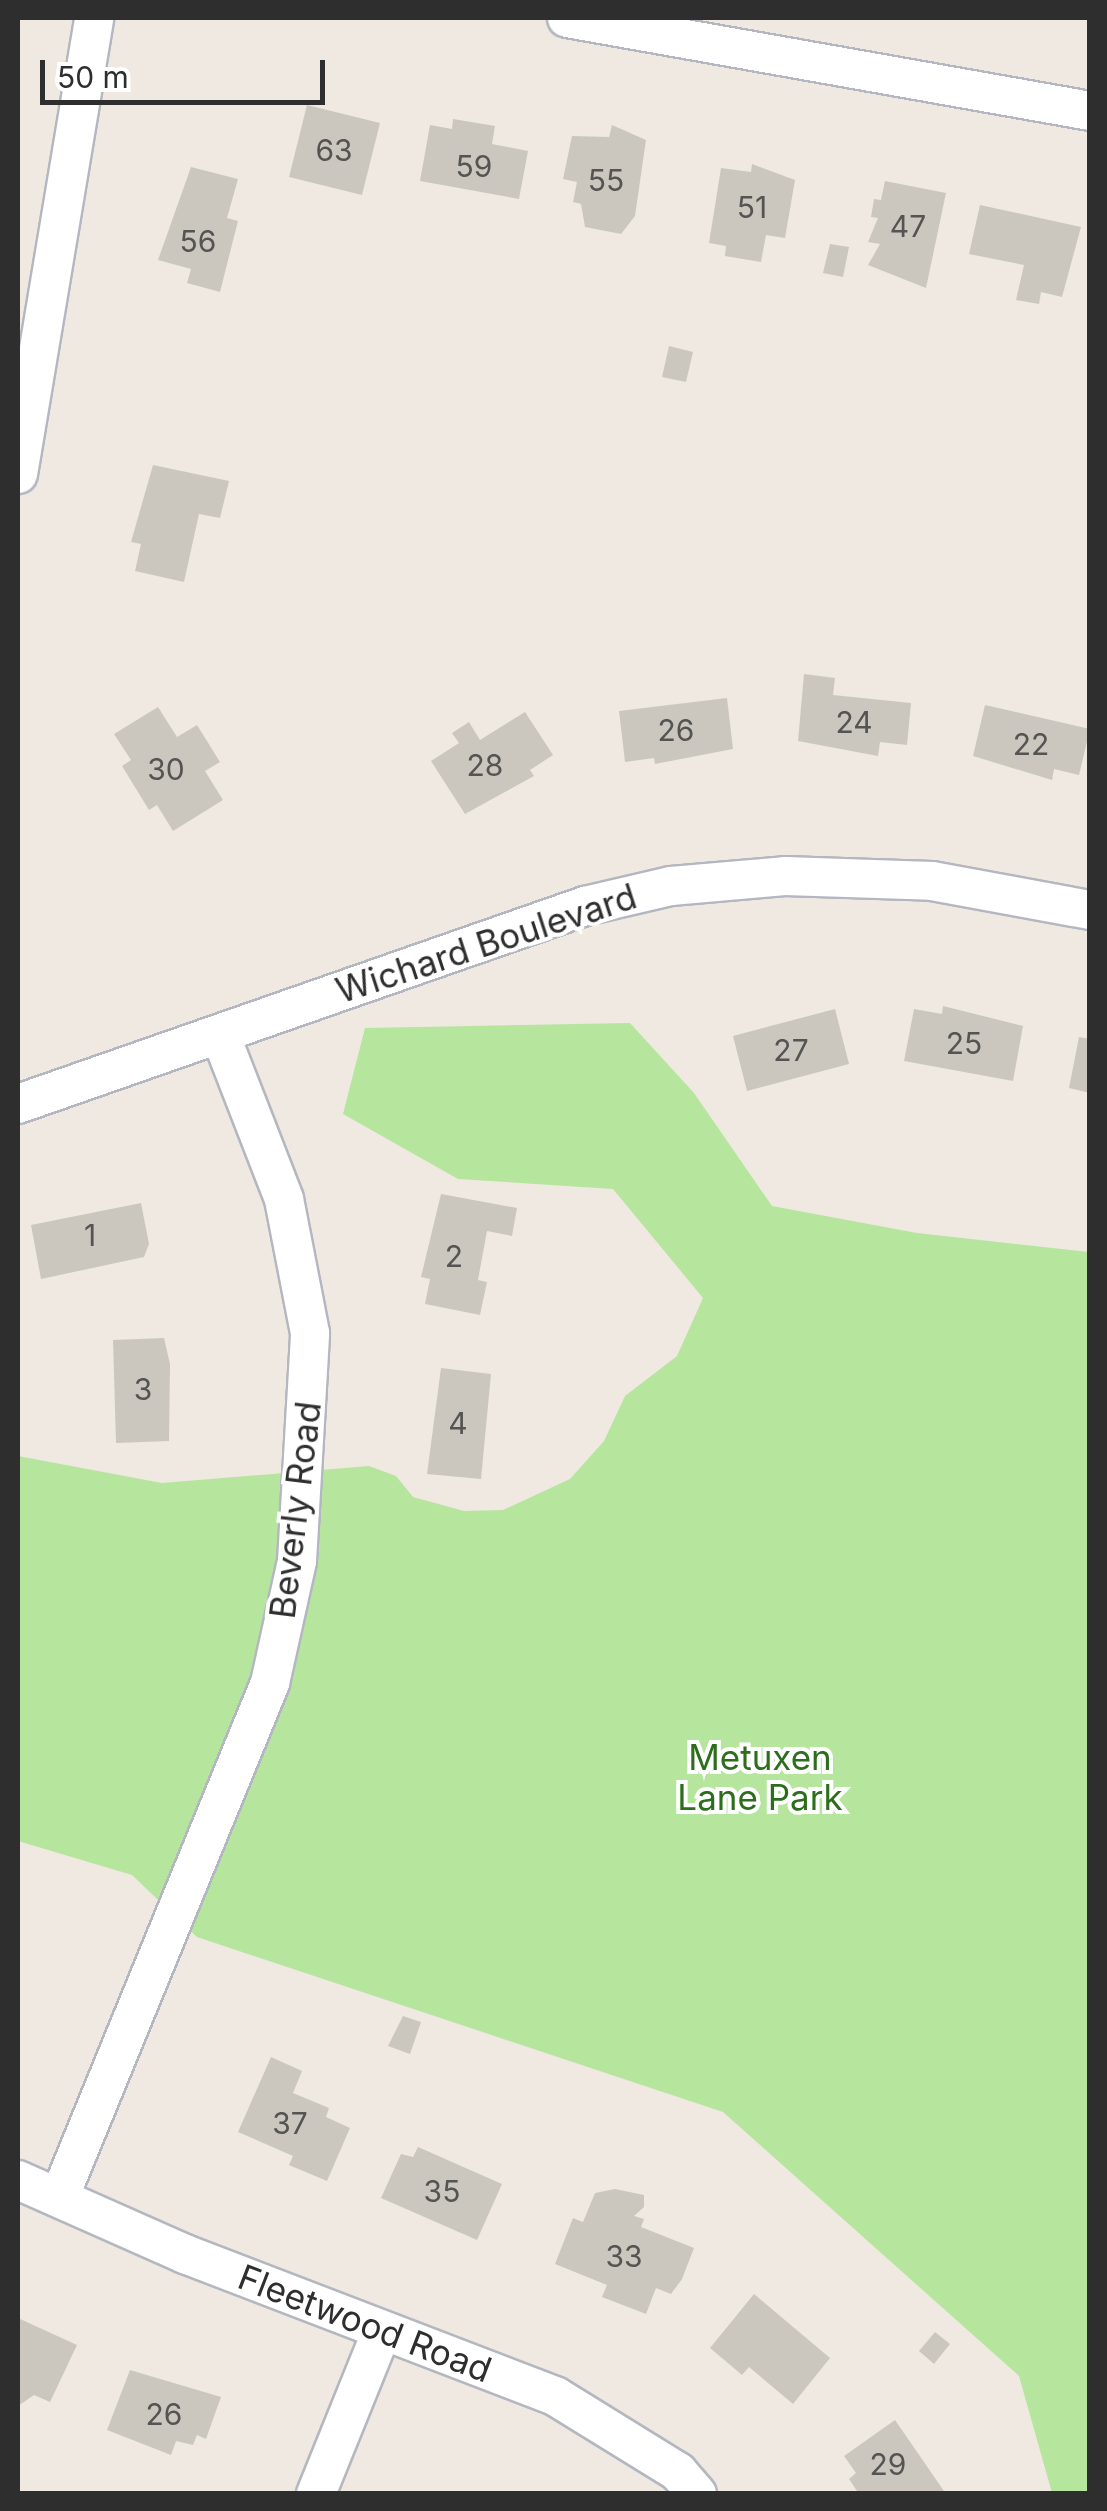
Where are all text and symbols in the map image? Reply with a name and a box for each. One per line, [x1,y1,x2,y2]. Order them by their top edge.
scale bar [45,40,330,102]
text: 50 m [57,59,129,95]
house number: 63 [315,132,353,168]
house number: 59 [456,148,492,184]
house number: 55 [588,162,624,198]
house number: 51 [737,189,767,225]
house number: 47 [890,208,926,244]
house number: 56 [180,223,216,259]
house number: 24 [835,704,873,740]
house number: 26 [658,712,694,748]
house number: 22 [1013,726,1049,762]
house number: 28 [467,747,503,783]
house number: 30 [147,751,185,787]
street label: Wichard Boulevard [331,875,641,1011]
house number: 25 [946,1025,982,1061]
house number: 27 [773,1032,809,1068]
house number: 1 [84,1217,96,1253]
house number: 2 [445,1238,463,1274]
house number: 3 [134,1371,152,1407]
street label: Beverly Road [261,1399,329,1621]
house number: 4 [448,1405,468,1441]
park label: Metuxen Lane Park [677,1736,843,1818]
house number: 37 [272,2105,308,2141]
house number: 35 [424,2173,460,2209]
house number: 33 [605,2238,643,2274]
street label: Fleetwood Road [233,2255,497,2391]
house number: 26 [146,2396,182,2432]
house number: 29 [870,2446,906,2482]

